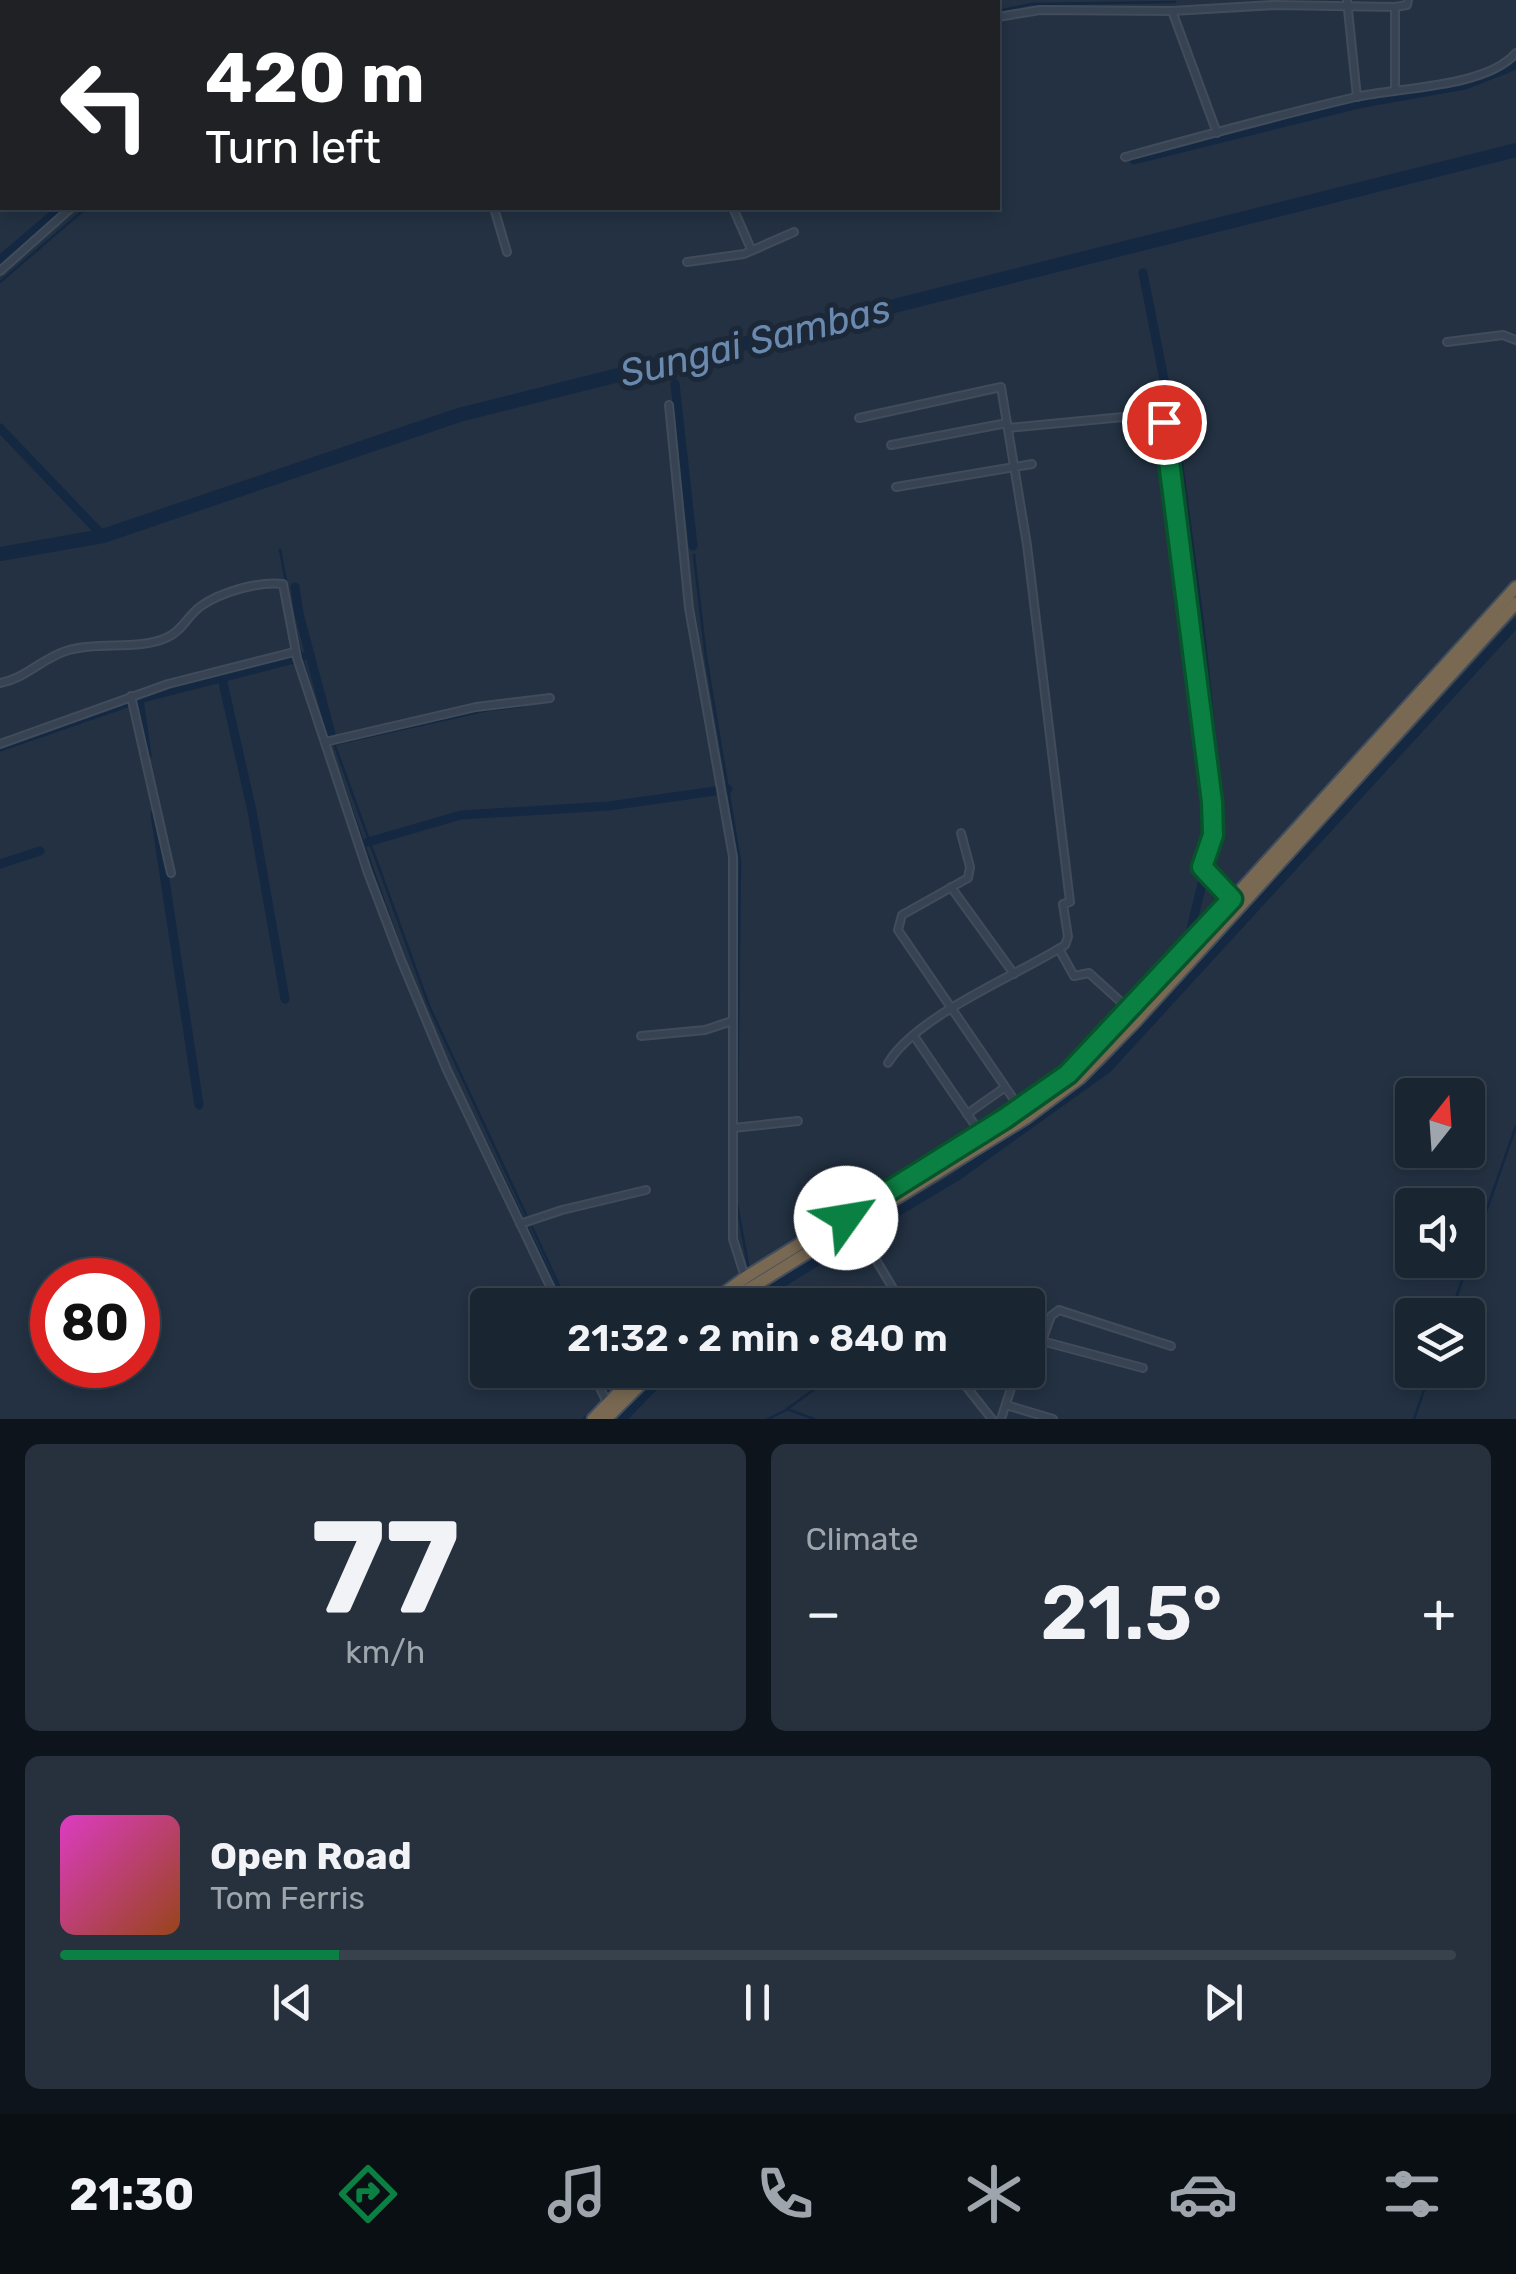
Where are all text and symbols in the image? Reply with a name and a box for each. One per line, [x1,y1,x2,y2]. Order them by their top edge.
text: 420 m [205,37,425,120]
icon: left [40,40,170,170]
text: Turn left [205,121,381,174]
water label: Sungai Sambas [615,285,895,397]
pin [1122,380,1207,465]
icon: arrive [1137,395,1192,450]
north arrow [1395,1078,1485,1168]
map controls [1395,1078,1485,1388]
position arrow [794,1166,898,1270]
button: sound [1395,1188,1485,1278]
speed limit sign: 80 [30,1258,160,1388]
button: layers [1395,1298,1485,1388]
text: 21:32 · 2 min · 840 m [567,1315,948,1361]
text: 77 [311,1490,460,1645]
text: Climate [806,1520,919,1558]
text: 21.5° [1041,1569,1222,1658]
text: − [806,1581,841,1646]
text: + [1422,1581,1456,1646]
text: km/h [345,1633,425,1671]
text: Open Road [210,1833,412,1879]
text: Tom Ferris [210,1879,365,1917]
icon: previous [265,1975,320,2030]
icon: pause [730,1975,785,2030]
icon: next [1196,1975,1251,2030]
icon: directions [333,2159,403,2229]
icon: music [542,2159,612,2229]
icon: phone [750,2159,820,2229]
icon: climate [959,2159,1029,2229]
icon: car [1168,2159,1238,2229]
icon: filters [1377,2159,1447,2229]
text: 21:30 [69,2168,194,2221]

